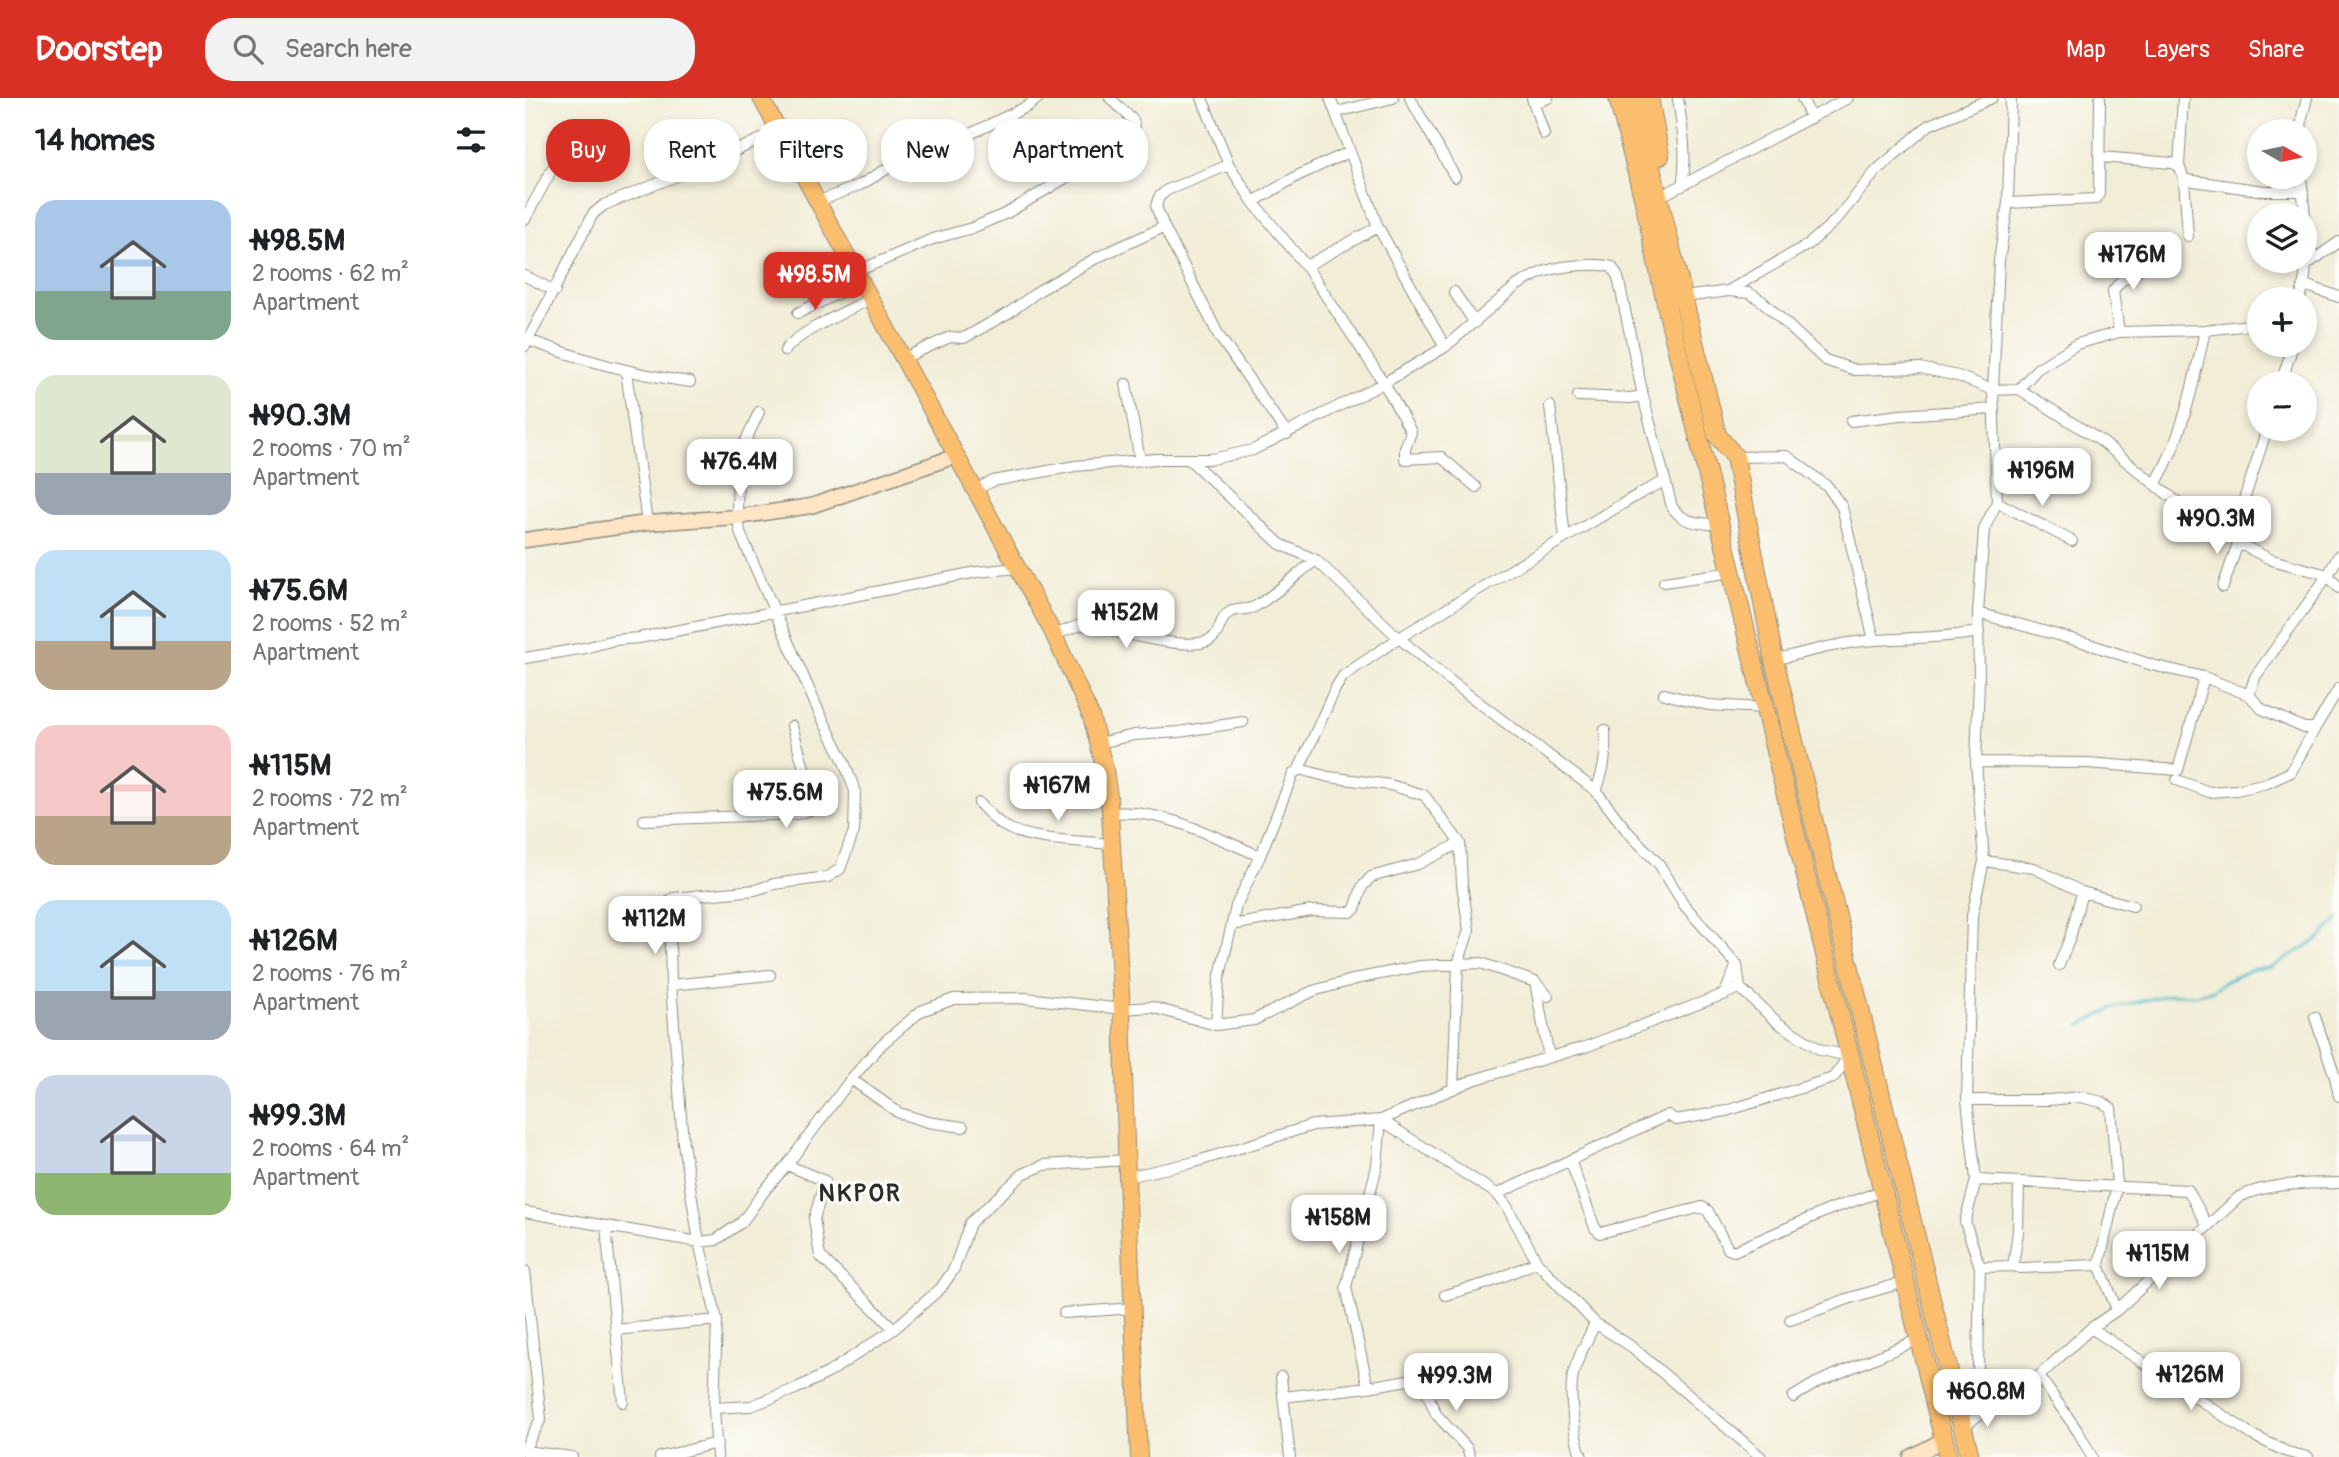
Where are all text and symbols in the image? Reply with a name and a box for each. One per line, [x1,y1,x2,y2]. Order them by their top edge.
search box [205,18,695,81]
text: Doorstep [35,29,163,70]
icon: search [229,30,267,68]
text: Search here [285,33,412,65]
text: Map [2066,35,2106,64]
text: Layers [2144,35,2210,64]
text: Share [2248,35,2304,64]
chip: Buy [546,119,630,182]
chip: Rent [644,119,740,182]
chip: Filters [754,119,867,182]
chip: New [881,119,974,182]
chip: Apartment [988,119,1148,182]
north arrow [2247,119,2317,189]
map controls [2247,119,2317,441]
icon: filters [452,121,490,159]
text: 14 homes [35,122,155,159]
button: layers [2247,203,2317,273]
text: ₦98.5M [252,222,345,259]
icon: home [91,228,175,312]
pin: ₦176M [2084,232,2182,292]
text: ₦176M [2101,240,2165,269]
pin: ₦98.5M [758,252,872,312]
text: 2 rooms · 62 m² [252,259,409,288]
text: ₦98.5M [779,260,851,289]
button: + [2247,287,2317,357]
text: Apartment [252,288,359,317]
button: − [2247,371,2317,441]
text: ₦90.3M [252,397,351,434]
icon: home [91,403,175,487]
text: 2 rooms · 70 m² [252,434,411,463]
pin: ₦76.4M [683,440,797,499]
text: ₦76.4M [703,447,777,476]
pin: ₦196M [1993,448,2091,508]
text: ₦196M [2010,456,2074,485]
text: Apartment [252,463,359,492]
pin: ₦90.3M [2160,496,2274,556]
text: ₦90.3M [2179,504,2255,533]
text: ₦75.6M [252,572,348,609]
icon: home [91,578,175,662]
pin: ₦152M [1077,590,1175,650]
text: ₦152M [1094,598,1158,627]
text: 2 rooms · 52 m² [252,609,408,638]
text: Apartment [252,638,359,667]
text: ₦115M [252,747,331,784]
icon: home [91,753,175,837]
pin: ₦167M [1009,764,1107,823]
pin: ₦75.6M [729,770,843,830]
text: ₦167M [1026,771,1090,800]
text: ₦75.6M [749,778,823,807]
text: 2 rooms · 72 m² [252,784,408,813]
text: Apartment [252,813,359,842]
pin: ₦112M [606,896,704,956]
text: ₦112M [624,904,686,933]
text: ₦126M [252,922,338,959]
icon: home [91,928,175,1012]
text: 2 rooms · 76 m² [252,959,408,988]
text: Apartment [252,988,359,1017]
text: ₦99.3M [252,1097,346,1134]
icon: home [91,1103,175,1187]
text: 2 rooms · 64 m² [252,1134,409,1163]
text: Apartment [252,1163,359,1192]
district label: NKPOR [818,1179,902,1208]
pin: ₦158M [1290,1196,1388,1255]
text: ₦158M [1307,1203,1371,1232]
pin: ₦115M [2110,1232,2208,1291]
text: ₦115M [2129,1239,2189,1268]
pin: ₦126M [2142,1352,2240,1412]
pin: ₦99.3M [1399,1354,1513,1413]
text: ₦126M [2158,1360,2224,1389]
text: ₦99.3M [1420,1361,1492,1390]
pin: ₦60.8M [1930,1370,2044,1429]
text: ₦60.8M [1949,1377,2025,1406]

